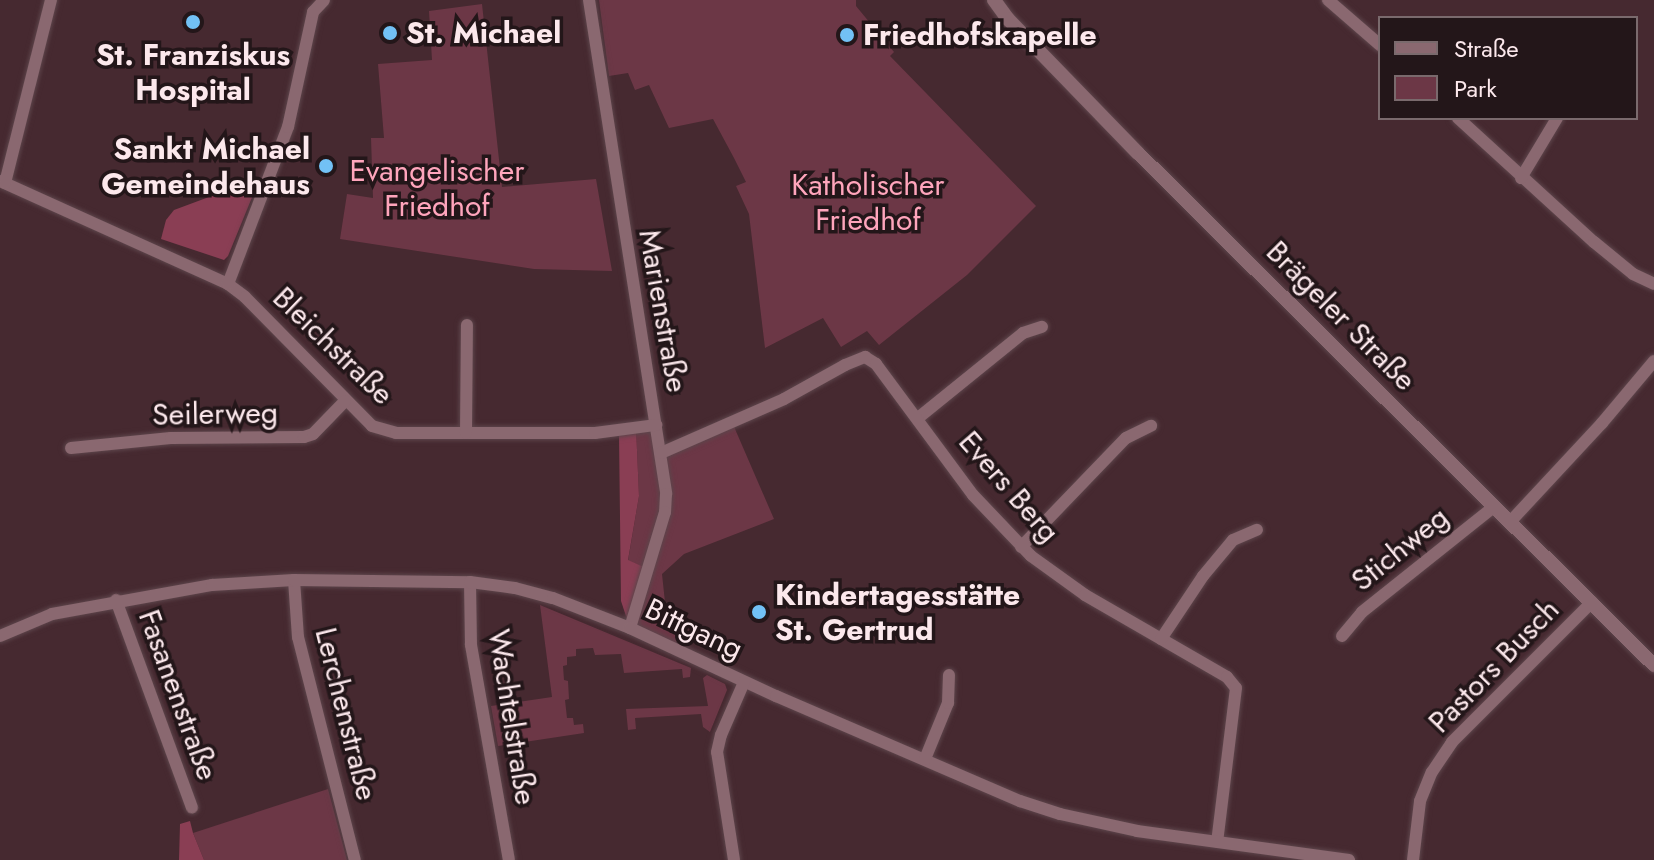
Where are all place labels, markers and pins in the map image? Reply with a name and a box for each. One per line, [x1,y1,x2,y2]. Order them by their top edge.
marker: St. Franziskus Hospital [182,11,204,33]
place label: St. Michael [406,15,561,51]
place label: Friedhofskapelle [863,17,1097,53]
marker: St. Michael [381,24,399,42]
marker: Friedhofskapelle [838,26,856,44]
place label: St. Franziskus Hospital [96,37,290,108]
place label: Sankt Michael Gemeindehaus [101,131,310,202]
marker: Sankt Michael Gemeindehaus [317,157,335,175]
place label: Kindertagesstätte St. Gertrud [775,577,1020,648]
marker: Kindertagesstätte St. Gertrud [750,603,768,621]

